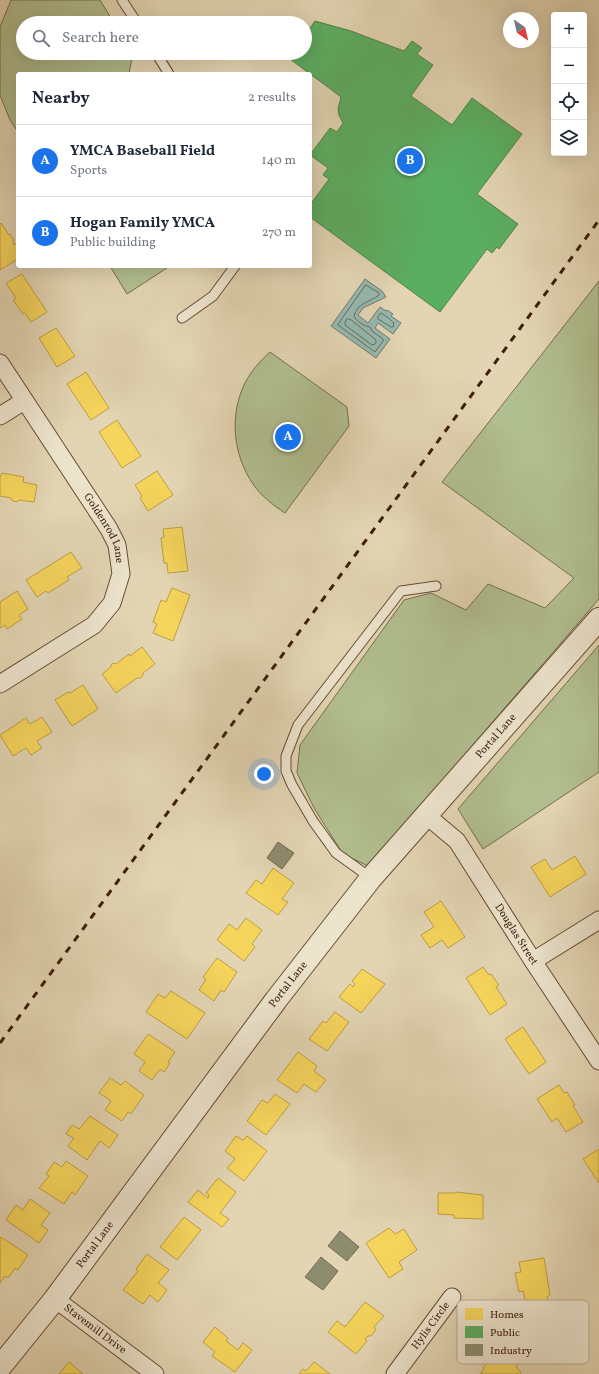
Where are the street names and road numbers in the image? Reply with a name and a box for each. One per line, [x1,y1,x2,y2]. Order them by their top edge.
street label: Goldenrod Lane [80,490,127,564]
street label: Portal Lane [472,710,520,762]
street label: Douglas Street [491,901,541,968]
street label: Portal Lane [265,958,311,1011]
street label: Portal Lane [73,1218,118,1271]
street label: Hylis Circle [408,1299,453,1353]
street label: Stavemill Drive [61,1301,129,1357]

